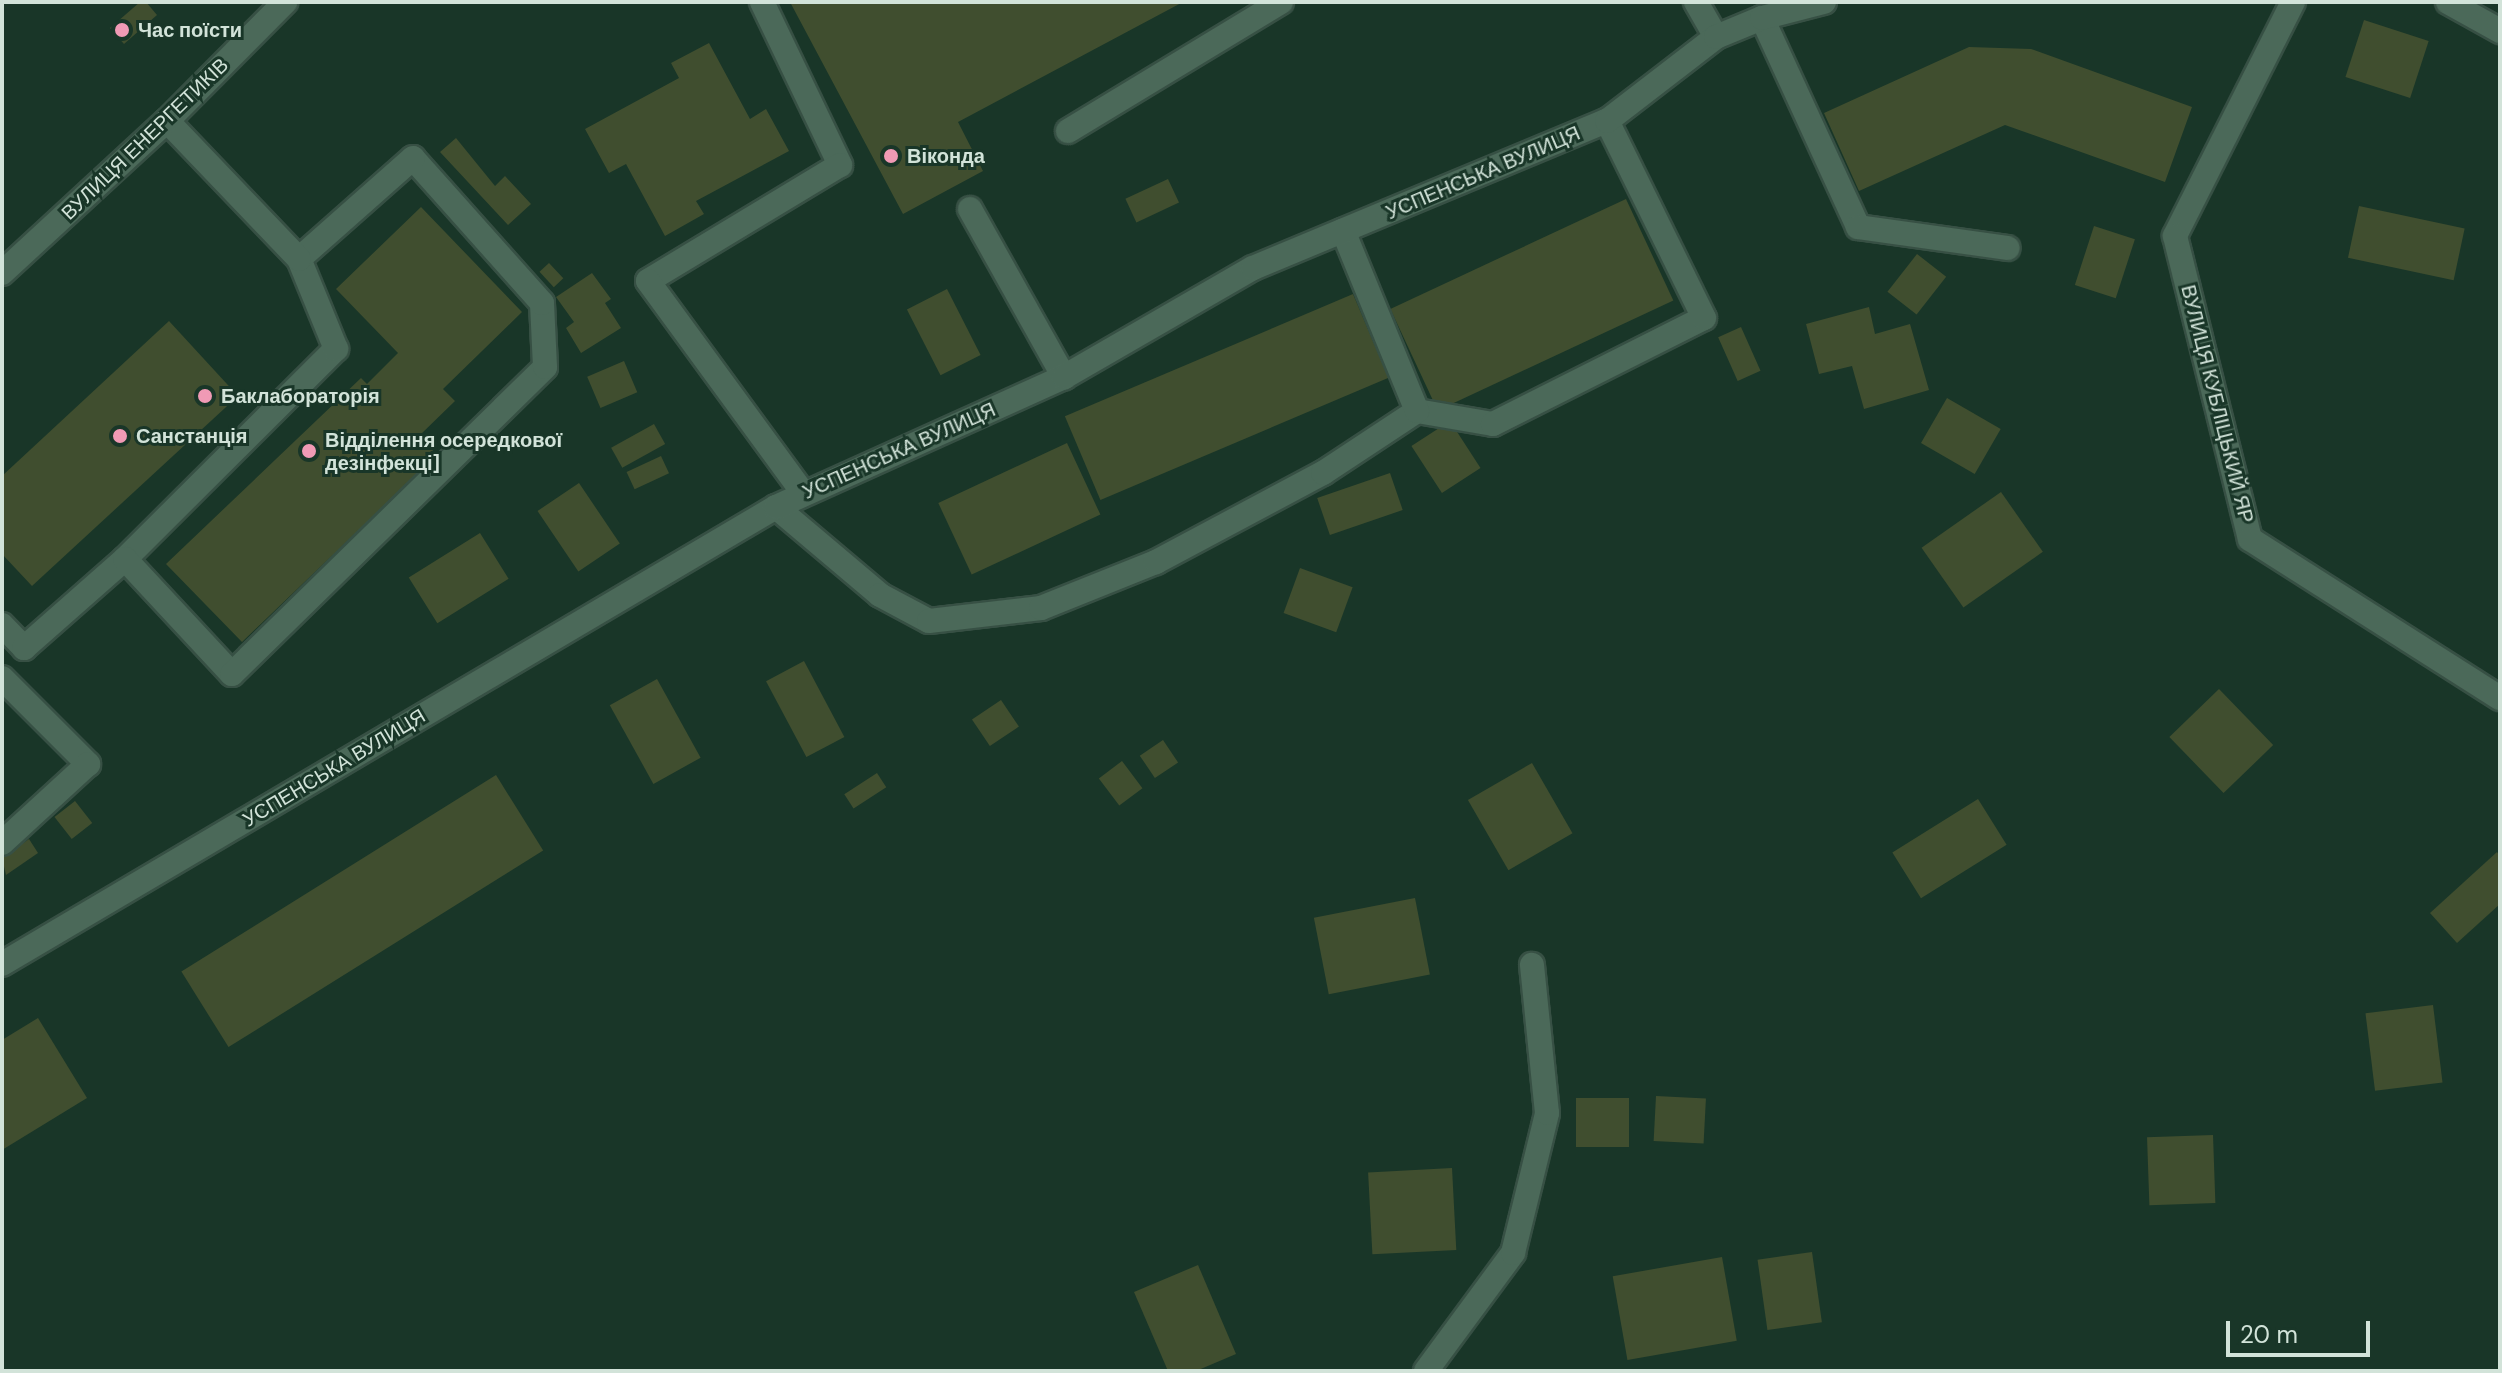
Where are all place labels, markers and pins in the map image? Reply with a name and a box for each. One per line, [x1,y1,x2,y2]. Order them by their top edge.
place label: Час поїсти [138,18,242,42]
marker: Час поїсти [113,21,131,39]
place label: Віконда [907,144,985,168]
marker: Віконда [882,147,900,165]
place label: Баклабораторія [221,384,380,408]
marker: Баклабораторія [196,387,214,405]
place label: Санстанція [136,424,248,448]
marker: Санстанція [111,427,129,445]
place label: Відділення осередкової дезінфекці] [325,428,562,475]
marker: Відділення осередкової дезінфекці] [300,442,318,460]

